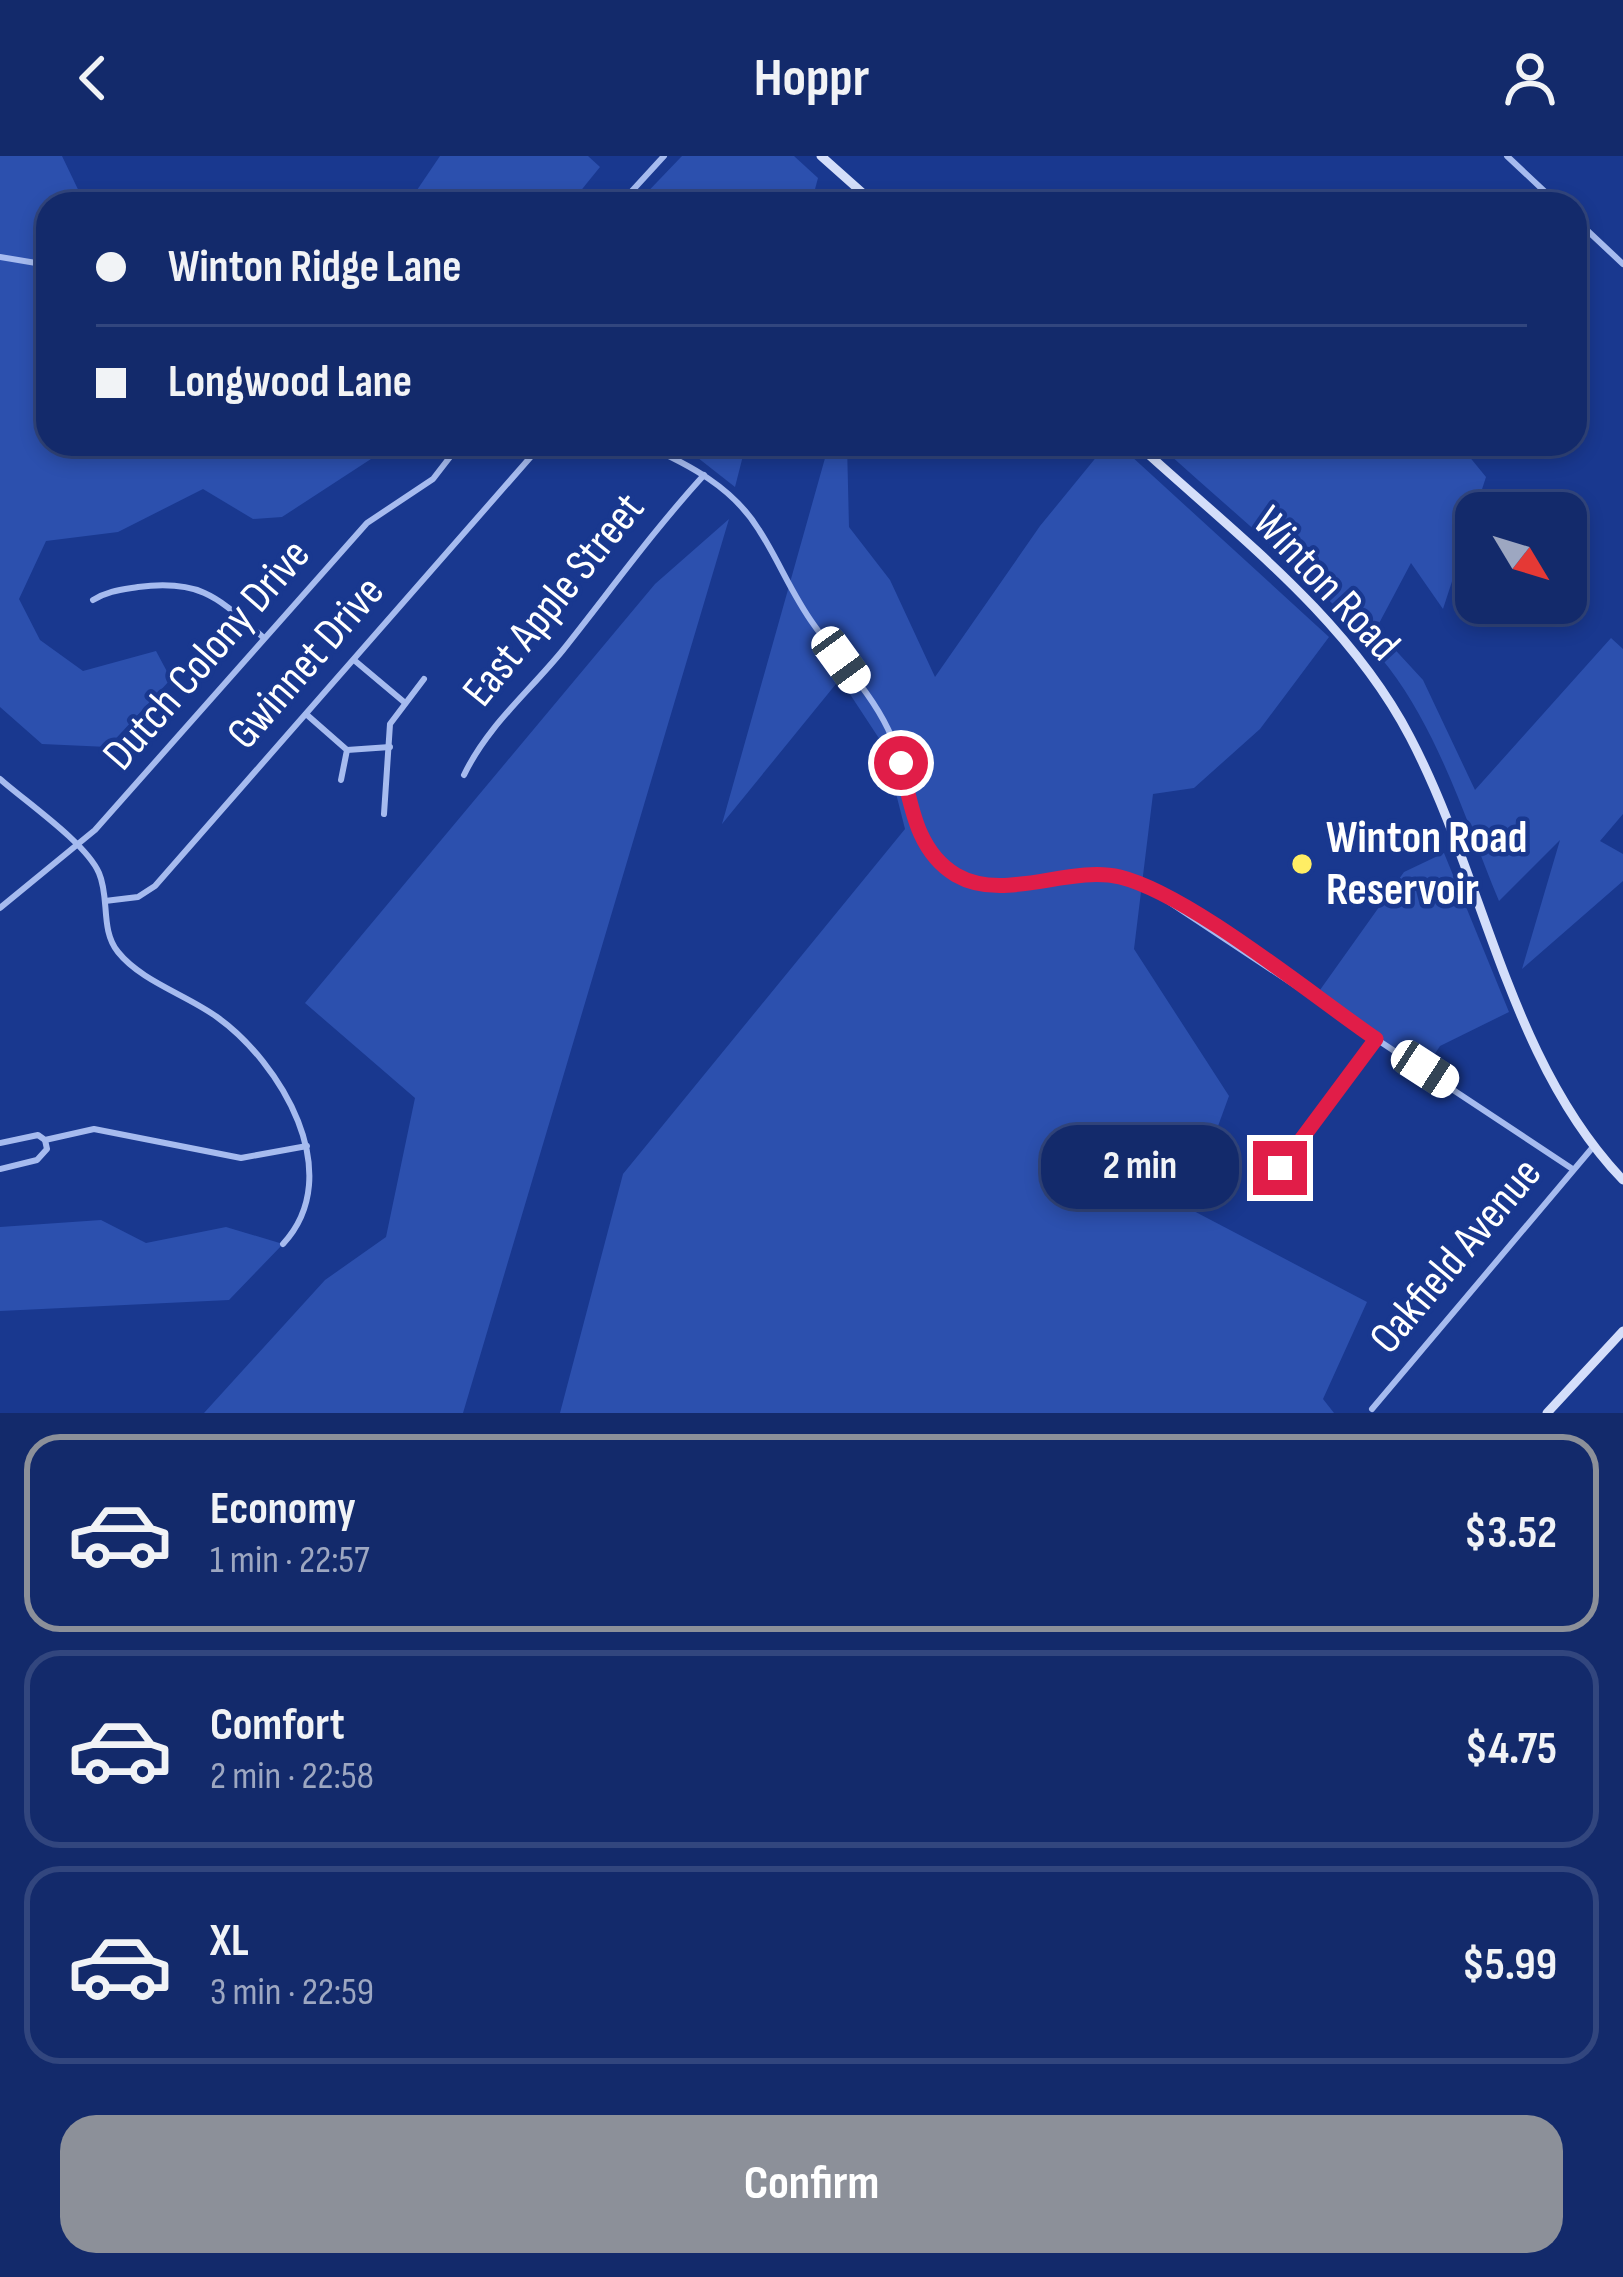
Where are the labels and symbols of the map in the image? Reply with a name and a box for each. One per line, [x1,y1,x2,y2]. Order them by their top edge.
street label: East Apple Street [451,482,657,718]
north arrow [1455,492,1587,624]
street label: Winton Road [1241,496,1411,672]
street label: Dutch Colony Drive [92,528,322,782]
street label: Gwinnet Drive [216,565,396,761]
car [805,620,877,700]
route start [874,736,928,790]
place label: Winton Road Reservoir [1326,811,1527,918]
marker: Winton Road Reservoir [1289,851,1315,877]
car [1385,1034,1465,1104]
callout: 2 min [1040,1126,1238,1210]
route end [1253,1141,1307,1195]
street label: Oakfield Avenue [1358,1147,1554,1365]

